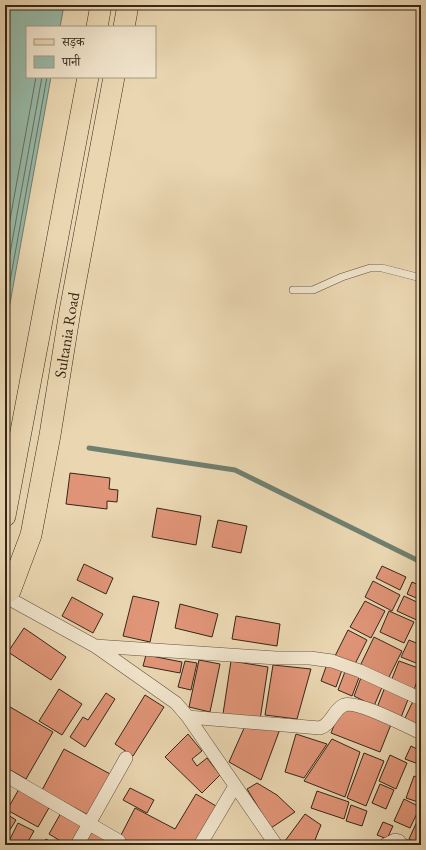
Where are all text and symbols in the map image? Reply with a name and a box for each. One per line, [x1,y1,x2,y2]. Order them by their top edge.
legend [26,26,156,78]
text: सड़क [61,34,86,50]
text: पानी [61,54,81,70]
street label: Sultania Road [49,289,85,379]

